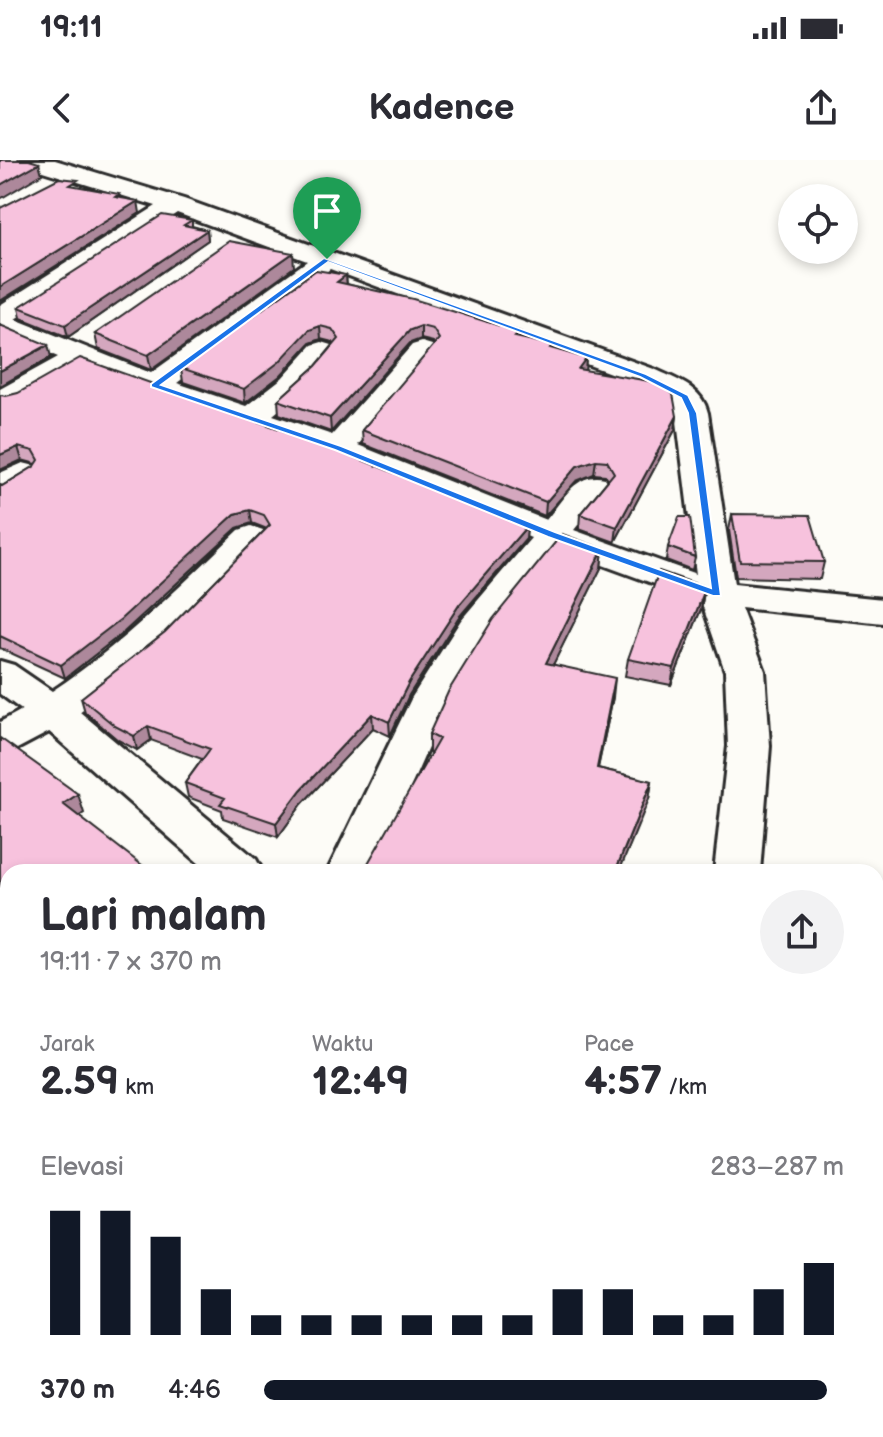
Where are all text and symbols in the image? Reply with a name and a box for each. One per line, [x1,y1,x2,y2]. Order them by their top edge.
text: 19:11 [40,10,103,46]
icon: back [40,86,84,130]
icon: share [799,86,843,130]
text: Kadence [369,87,514,130]
pin [293,177,361,259]
map controls [778,184,858,264]
button: locate [778,184,858,264]
icon: arrive [305,189,349,233]
text: Lari malam [40,890,267,943]
button: share [760,890,844,974]
text: 19:11 · 7 × 370 m [40,947,222,978]
text: Jarak [40,1031,94,1058]
text: Waktu [312,1031,374,1058]
text: Pace [584,1031,634,1058]
text: 2.59 [40,1058,119,1106]
text: 12:49 [312,1058,409,1106]
text: 4:57 [584,1058,662,1106]
text: km [119,1074,154,1101]
text: /km [662,1074,707,1101]
text: Elevasi [40,1152,124,1183]
text: 283–287 m [710,1152,844,1183]
text: 370 m [40,1375,115,1406]
text: 4:46 [168,1375,221,1406]

